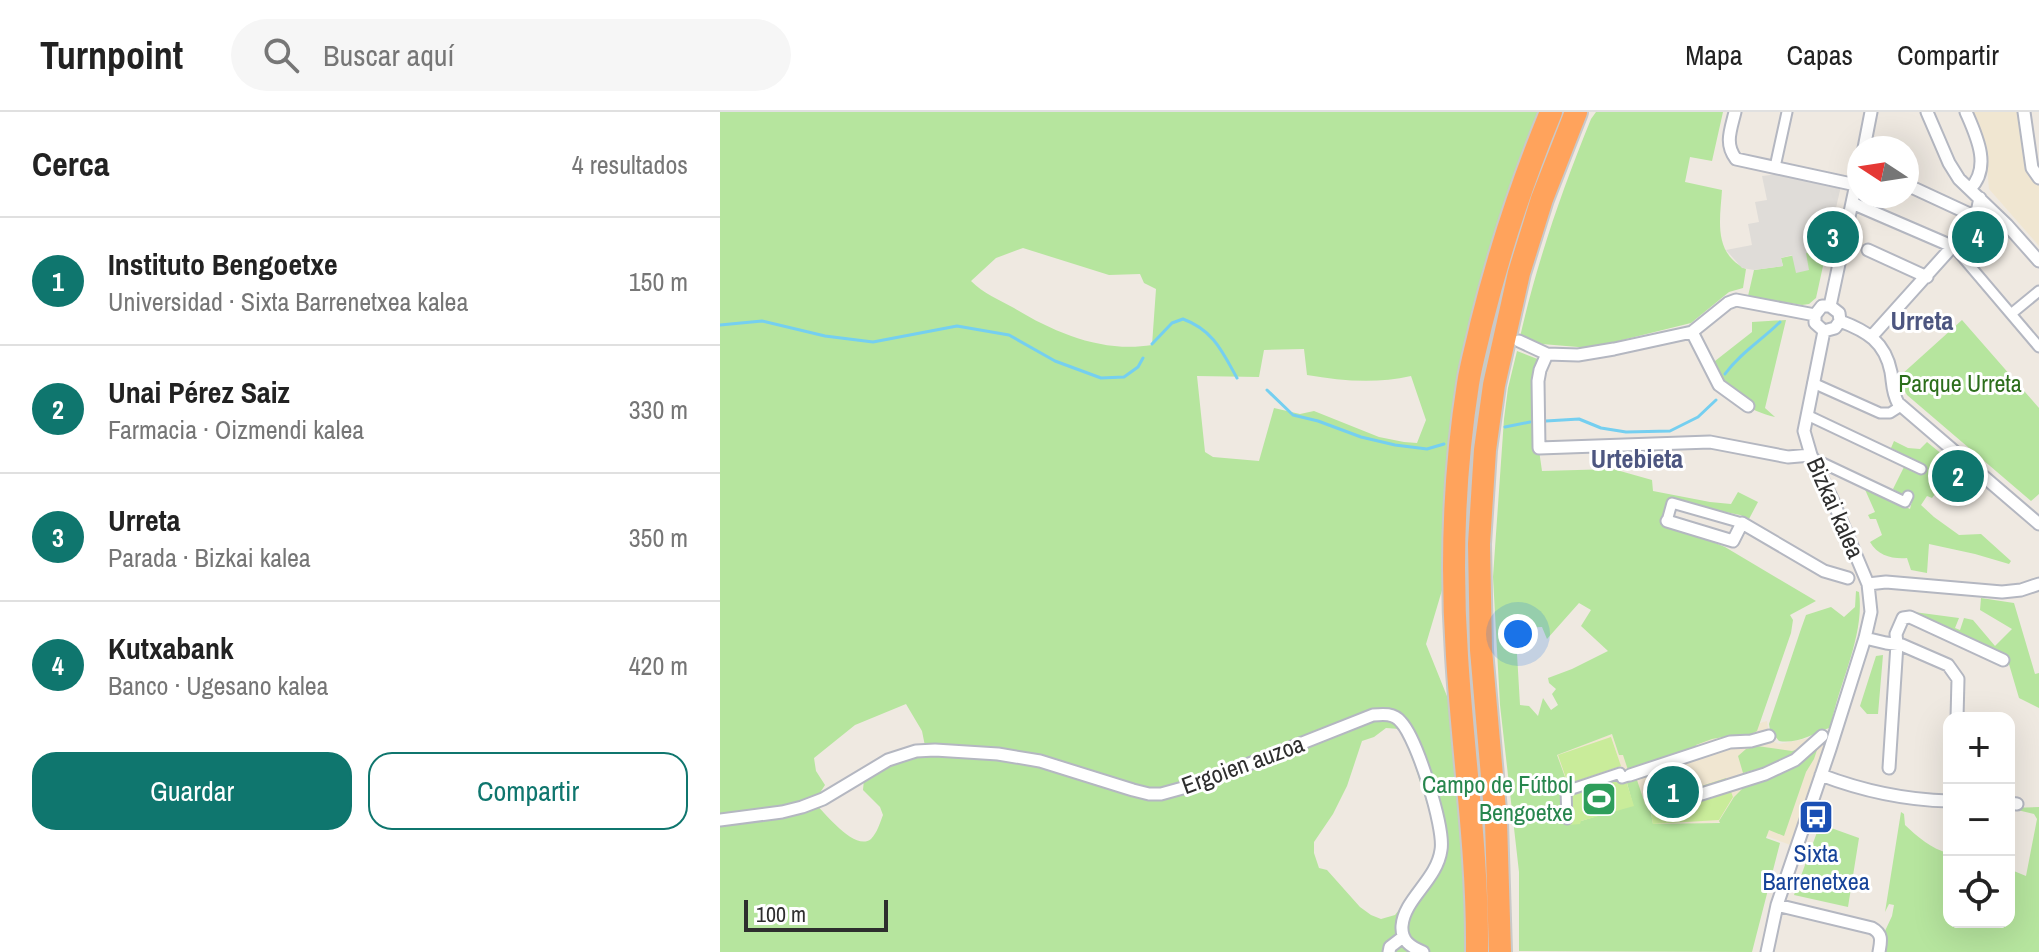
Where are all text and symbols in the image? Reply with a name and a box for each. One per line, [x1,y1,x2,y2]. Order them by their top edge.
search box [231,19,791,91]
text: Turnpoint [40,30,183,81]
icon: search [259,33,303,77]
text: Buscar aquí [323,35,454,75]
text: Mapa [1685,36,1743,74]
text: Capas [1787,36,1853,74]
text: Compartir [1897,36,1999,74]
north arrow [1847,136,1919,208]
text: Cerca [32,141,110,187]
text: 4 resultados [572,147,688,182]
pin: 3 [1807,207,1859,267]
pin: 4 [1952,207,2004,267]
text: Instituto Bengoetxe [108,244,338,284]
text: 1 [52,264,64,299]
text: 150 m [629,264,688,299]
text: Universidad · Sixta Barrenetxea kalea [108,284,468,319]
district label: Urreta [1891,303,1954,338]
park label: Parque Urreta [1898,367,2022,399]
text: Unai Pérez Saiz [108,372,290,412]
text: 2 [52,392,64,427]
text: 330 m [629,392,688,427]
text: Farmacia · Oizmendi kalea [108,412,364,447]
district label: Urtebieta [1591,441,1683,476]
pin: 2 [1932,446,1984,506]
street label: Bizkai kalea [1799,452,1872,563]
text: Urreta [108,500,180,540]
text: 3 [52,520,64,555]
text: 350 m [629,520,688,555]
text: Parada · Bizkai kalea [108,540,311,575]
your location [1498,614,1538,654]
text: Kutxabank [108,628,234,668]
text: 4 [52,648,64,683]
text: 420 m [629,648,688,683]
text: Banco · Ugesano kalea [108,668,328,703]
map controls [1943,712,2015,928]
button: + [1943,712,2015,784]
street label: Ergoien auzoa [1177,727,1308,801]
button: Guardar [32,752,352,830]
button: Compartir [368,752,688,830]
pin: 1 [1647,762,1699,822]
place label: Campo de Fútbol Bengoetxe [1422,768,1573,828]
sports icon: Campo de Fútbol Bengoetxe [1580,780,1618,818]
button: − [1943,784,2015,856]
bus stop icon: Sixta Barrenetxea [1797,798,1835,836]
place label: Sixta Barrenetxea [1762,837,1870,897]
button: locate [1943,856,2015,928]
scale bar [744,896,888,932]
text: 100 m [756,899,806,929]

